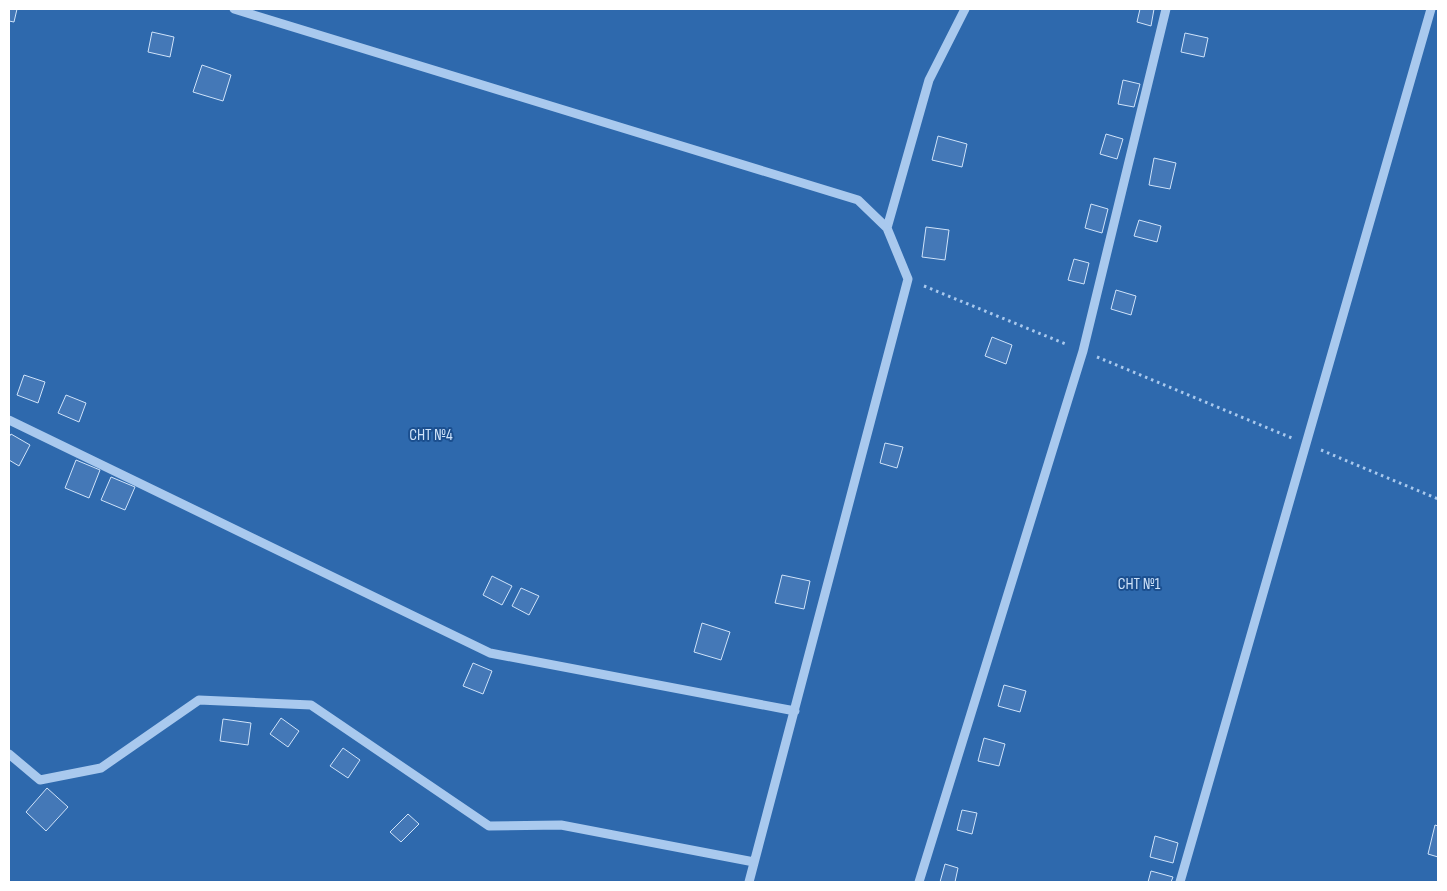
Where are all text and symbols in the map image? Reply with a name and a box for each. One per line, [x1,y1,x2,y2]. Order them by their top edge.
park label: СНТ №4 [409,426,453,445]
park label: СНТ №1 [1118,575,1161,594]

